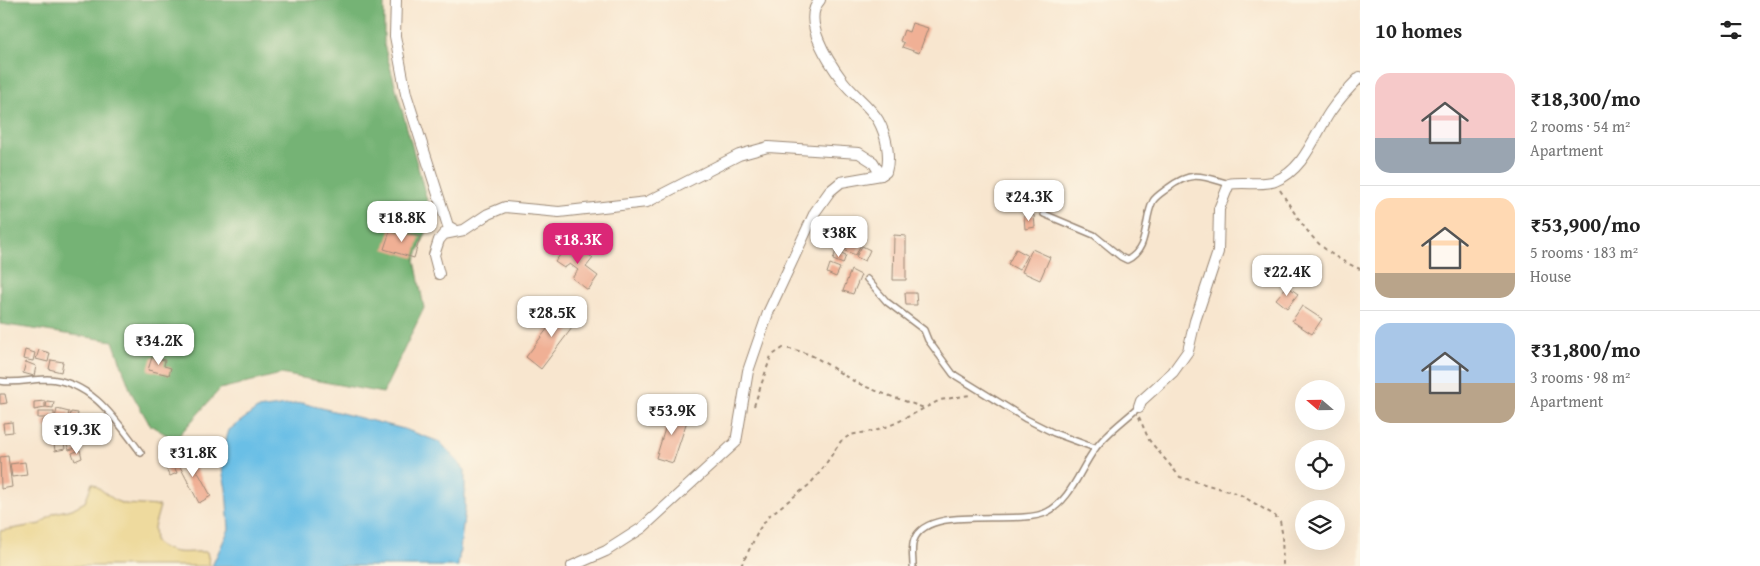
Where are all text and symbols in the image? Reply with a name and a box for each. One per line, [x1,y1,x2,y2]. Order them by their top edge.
text: 10 homes [1375,15,1462,46]
icon: filters [1717,16,1745,44]
text: ₹18,300/mo [1530,83,1640,114]
icon: home [1415,93,1475,153]
text: 2 rooms · 54 m² [1530,114,1630,138]
text: Apartment [1530,138,1603,162]
pin: ₹24.3K [988,180,1070,222]
text: ₹24.3K [1005,184,1053,208]
pin: ₹18.8K [361,200,443,243]
text: ₹18.8K [378,205,426,229]
text: ₹53,900/mo [1530,209,1640,240]
pin: ₹38K [809,216,869,258]
icon: home [1415,218,1475,278]
text: ₹38K [822,220,856,244]
pin: ₹18.3K [537,222,619,265]
text: ₹18.3K [554,227,602,251]
text: 5 rooms · 183 m² [1530,240,1638,264]
pin: ₹22.4K [1246,254,1328,297]
text: ₹22.4K [1263,259,1311,283]
text: House [1530,264,1571,288]
pin: ₹28.5K [511,296,593,338]
text: ₹28.5K [528,300,576,324]
pin: ₹34.2K [118,324,200,366]
text: ₹34.2K [135,328,183,352]
text: ₹31,800/mo [1530,334,1640,365]
icon: home [1415,343,1475,403]
text: 3 rooms · 98 m² [1530,365,1630,389]
north arrow [1295,380,1345,430]
map controls [1295,380,1345,550]
text: Apartment [1530,389,1603,413]
pin: ₹53.9K [631,394,713,436]
text: ₹53.9K [648,398,696,422]
pin: ₹19.3K [36,412,118,455]
text: ₹19.3K [53,417,101,441]
pin: ₹31.8K [152,436,234,478]
text: ₹31.8K [169,440,217,464]
button: locate [1295,440,1345,490]
button: layers [1295,500,1345,550]

